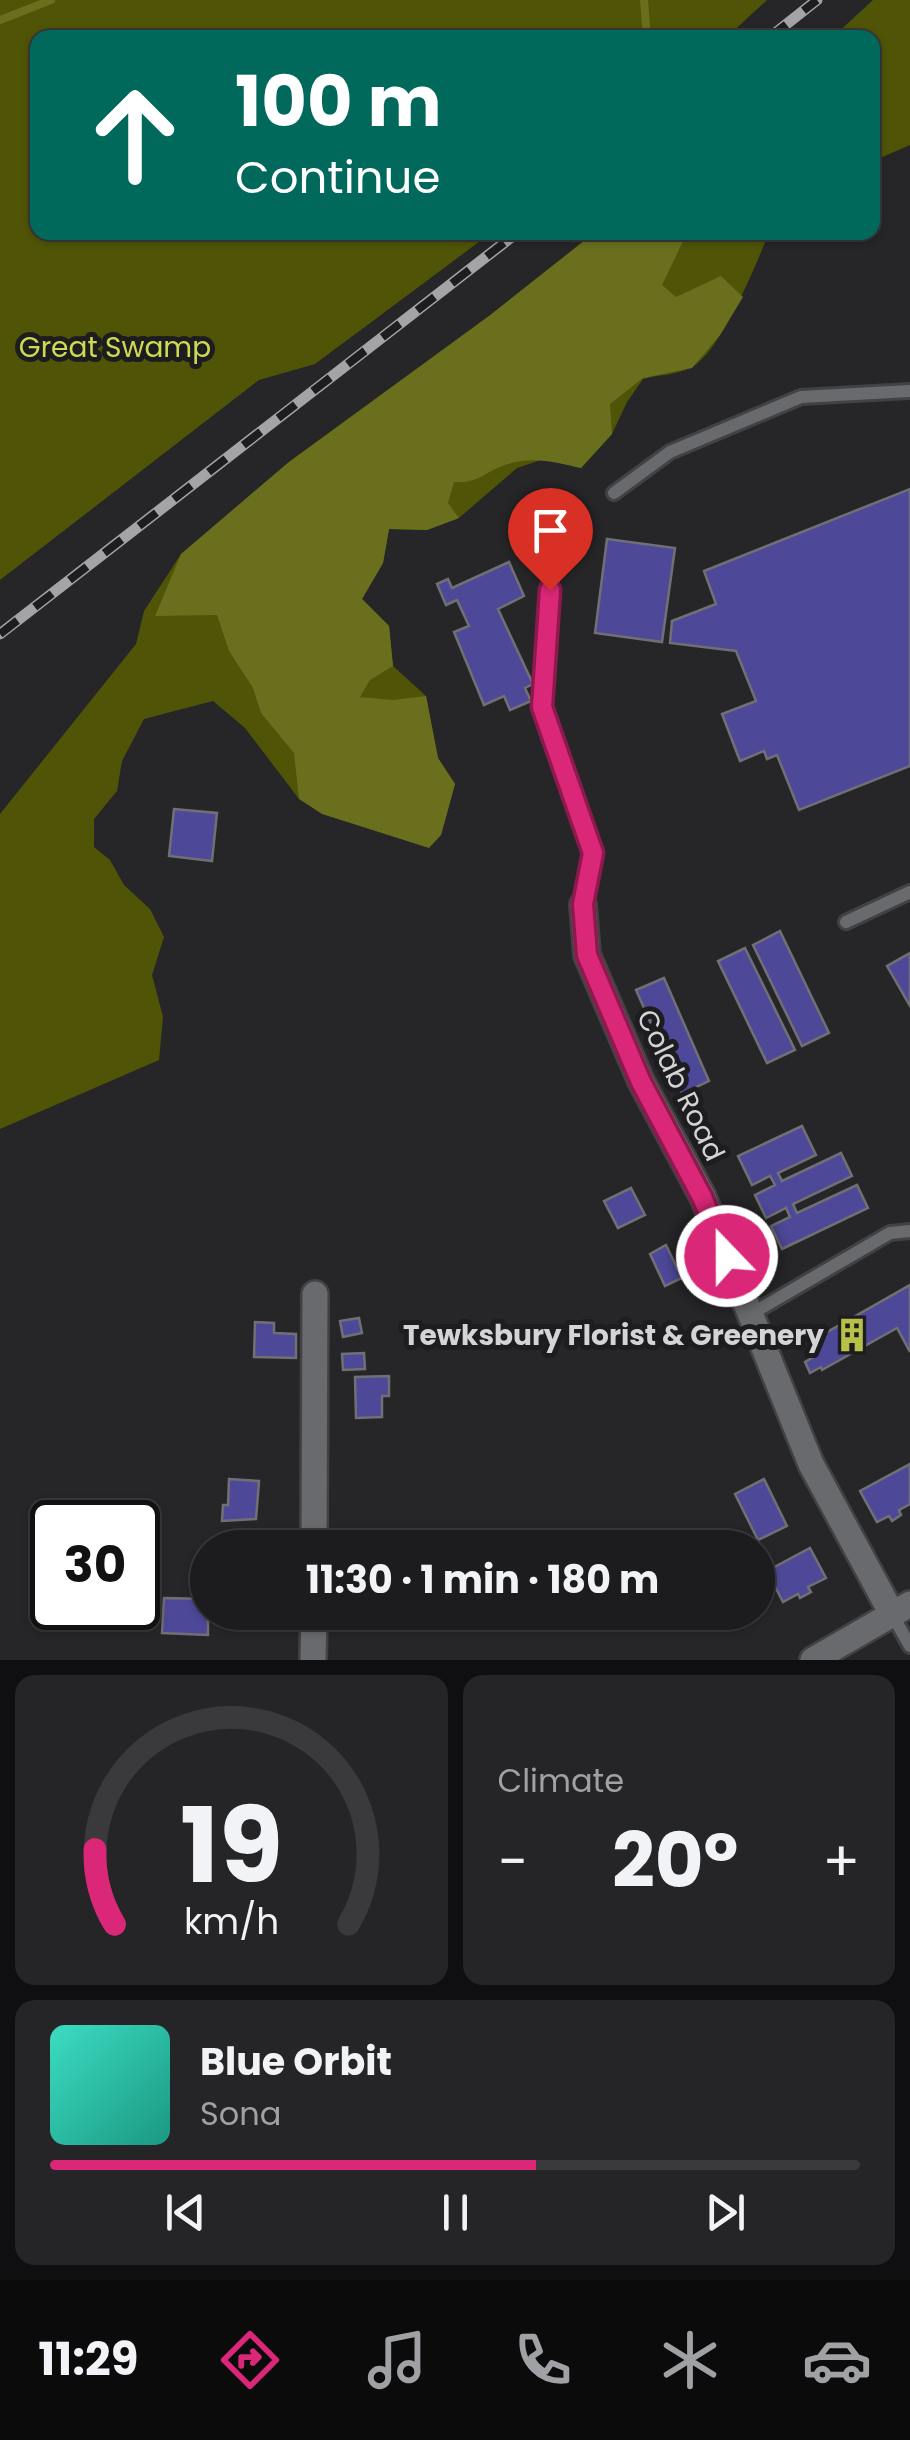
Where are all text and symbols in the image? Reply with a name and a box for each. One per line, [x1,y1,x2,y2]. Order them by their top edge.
text: 100 m [235,52,442,151]
icon: ahead [70,70,200,200]
text: Continue [235,146,440,209]
park label: Great Swamp [19,328,211,367]
pin [508,488,593,591]
icon: arrive [523,503,578,558]
street label: Colab Road [627,1003,734,1168]
position arrow [675,1204,779,1308]
place label: Tewksbury Florist & Greenery [403,1316,824,1355]
building icon: Tewksbury Florist & Greenery [833,1316,871,1354]
speed limit sign: 30 [30,1500,160,1630]
text: 11:30 · 1 min · 180 m [306,1553,659,1606]
text: Climate [498,1758,624,1803]
text: 19 [180,1773,283,1918]
text: 20° [612,1808,738,1913]
text: − [498,1823,528,1900]
text: + [822,1823,860,1900]
text: km/h [184,1896,279,1947]
text: Blue Orbit [200,2035,392,2088]
text: Sona [200,2091,281,2136]
icon: previous [158,2185,213,2240]
icon: pause [428,2185,483,2240]
icon: next [698,2185,753,2240]
icon: directions [215,2325,285,2395]
icon: music [362,2325,432,2395]
icon: phone [508,2325,578,2395]
icon: climate [655,2325,725,2395]
icon: car [802,2325,872,2395]
text: 11:29 [38,2328,138,2391]

